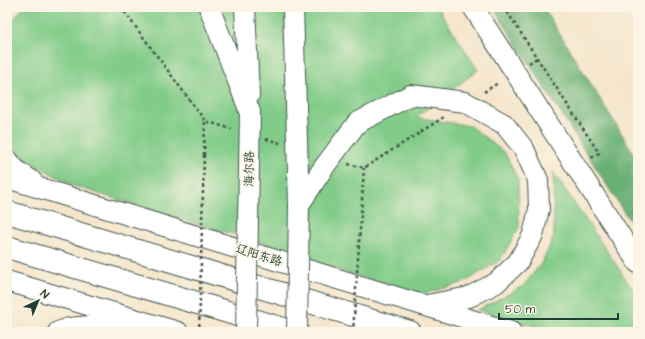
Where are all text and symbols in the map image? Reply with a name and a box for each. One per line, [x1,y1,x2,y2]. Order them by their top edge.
street label: 海尔路 [241,151,258,187]
street label: 辽阳东路 [233,240,284,271]
north arrow [18,281,58,321]
text: N [37,286,52,302]
scale bar [499,295,618,321]
text: 50 m [505,301,536,318]

